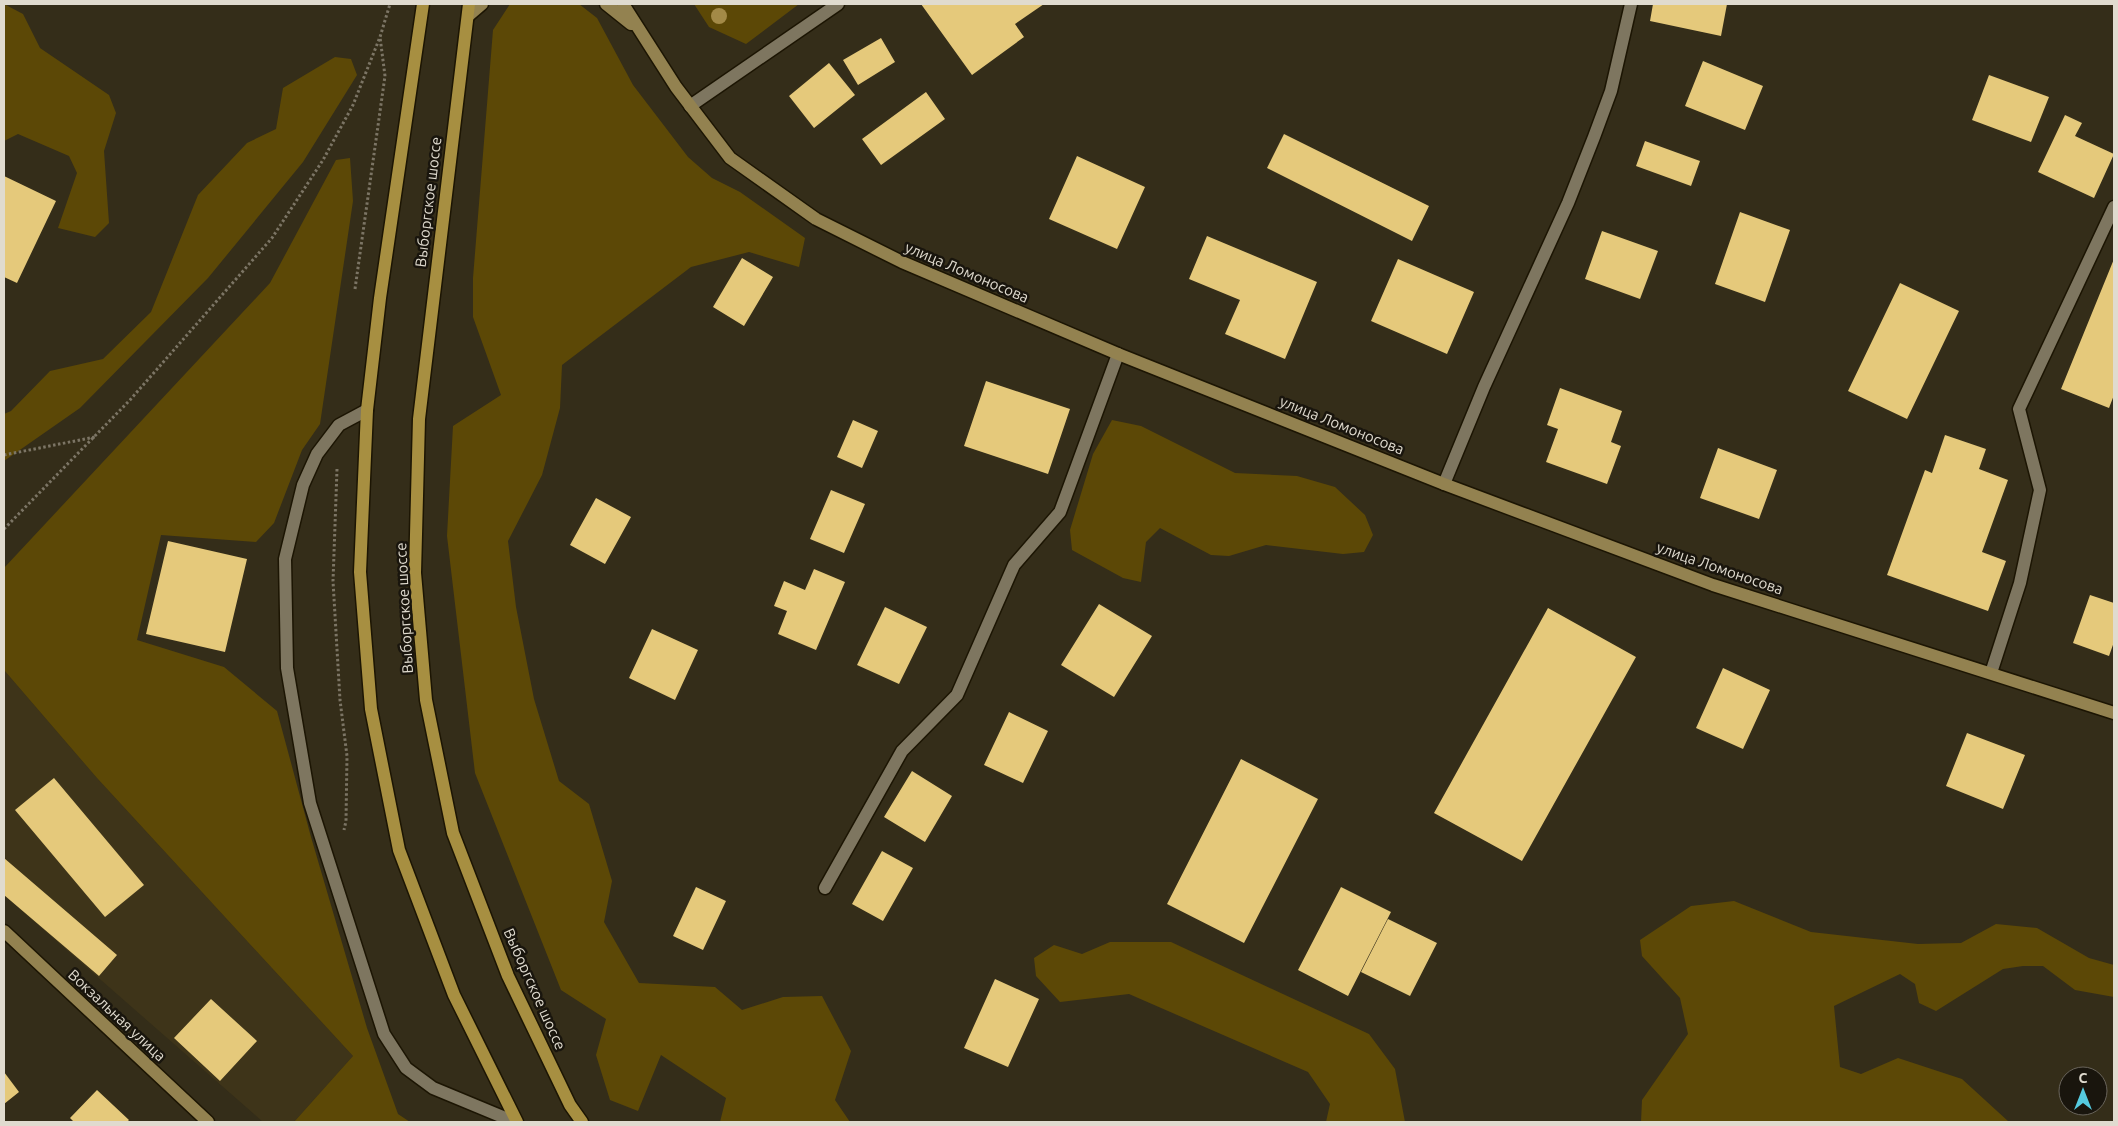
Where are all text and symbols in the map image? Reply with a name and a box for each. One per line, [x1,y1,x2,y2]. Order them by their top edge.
street label: Выборгское шоссе [412,136,444,268]
street label: улица Ломоносова [903,238,1031,306]
street label: улица Ломоносова [1277,392,1407,458]
street label: улица Ломоносова [1655,538,1785,598]
street label: Выборгское шоссе [392,542,416,674]
street label: Выборгское шоссе [501,926,569,1052]
street label: Вокзальная улица [65,966,169,1064]
north arrow [2058,1066,2108,1116]
text: С [2079,1070,2088,1086]

